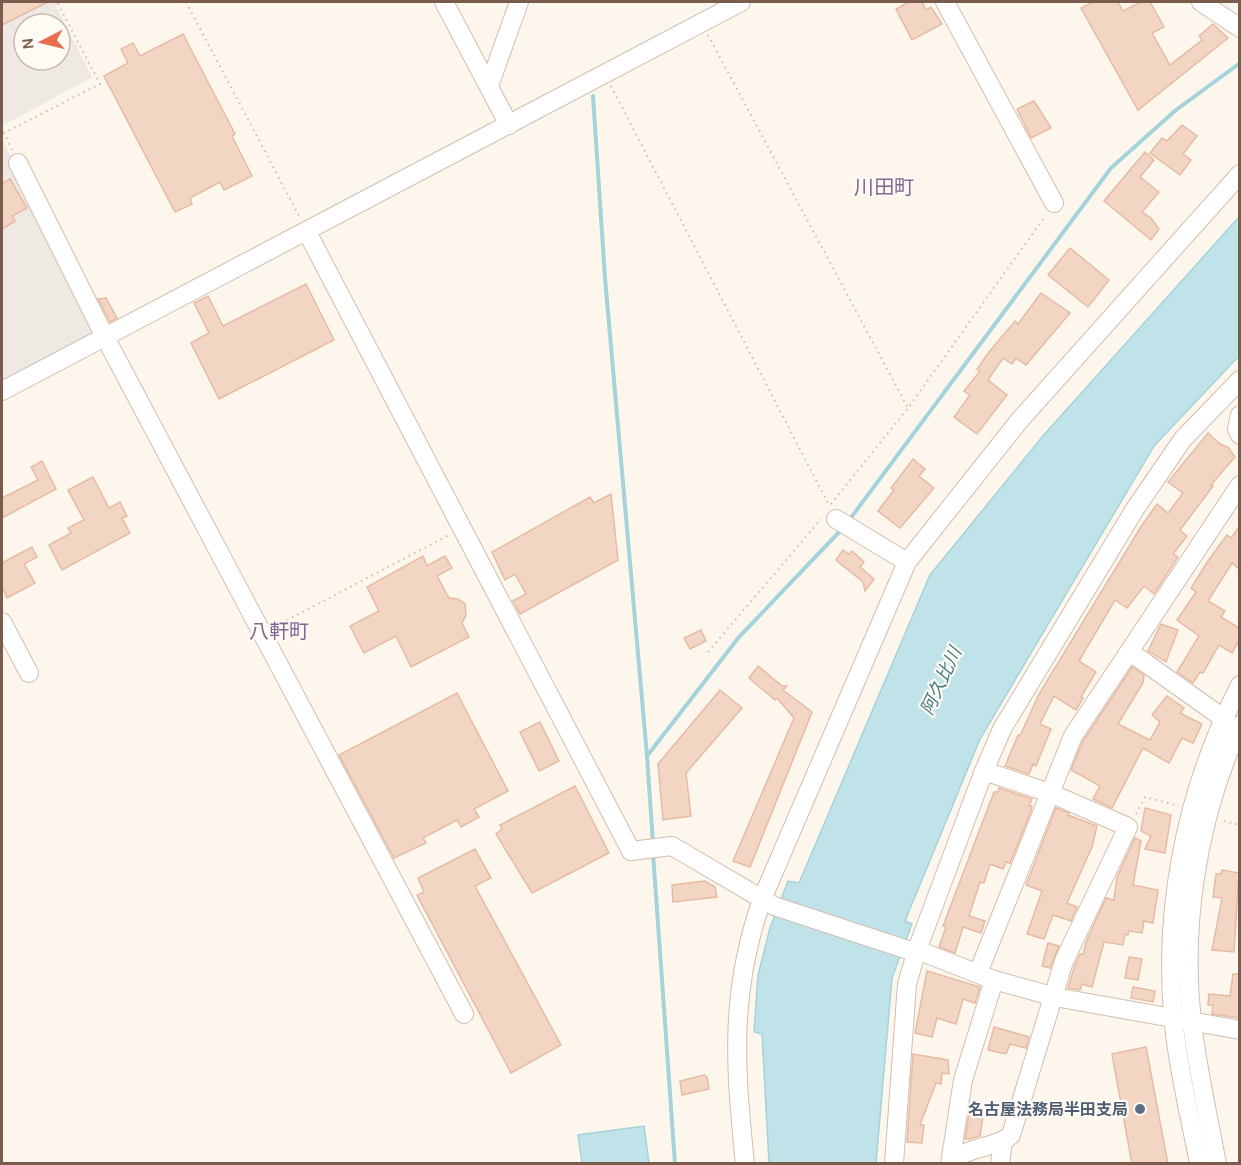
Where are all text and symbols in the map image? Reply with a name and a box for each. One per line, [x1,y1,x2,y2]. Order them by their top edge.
north arrow [12,12,72,72]
text: N [17,37,38,51]
district label: 川田町 [854,176,914,199]
district label: 八軒町 [249,620,309,643]
water label: 阿久比川 [916,642,967,718]
place label: 名古屋法務局半田支局 [968,1100,1128,1119]
marker: 名古屋法務局半田支局 [1133,1102,1147,1116]

